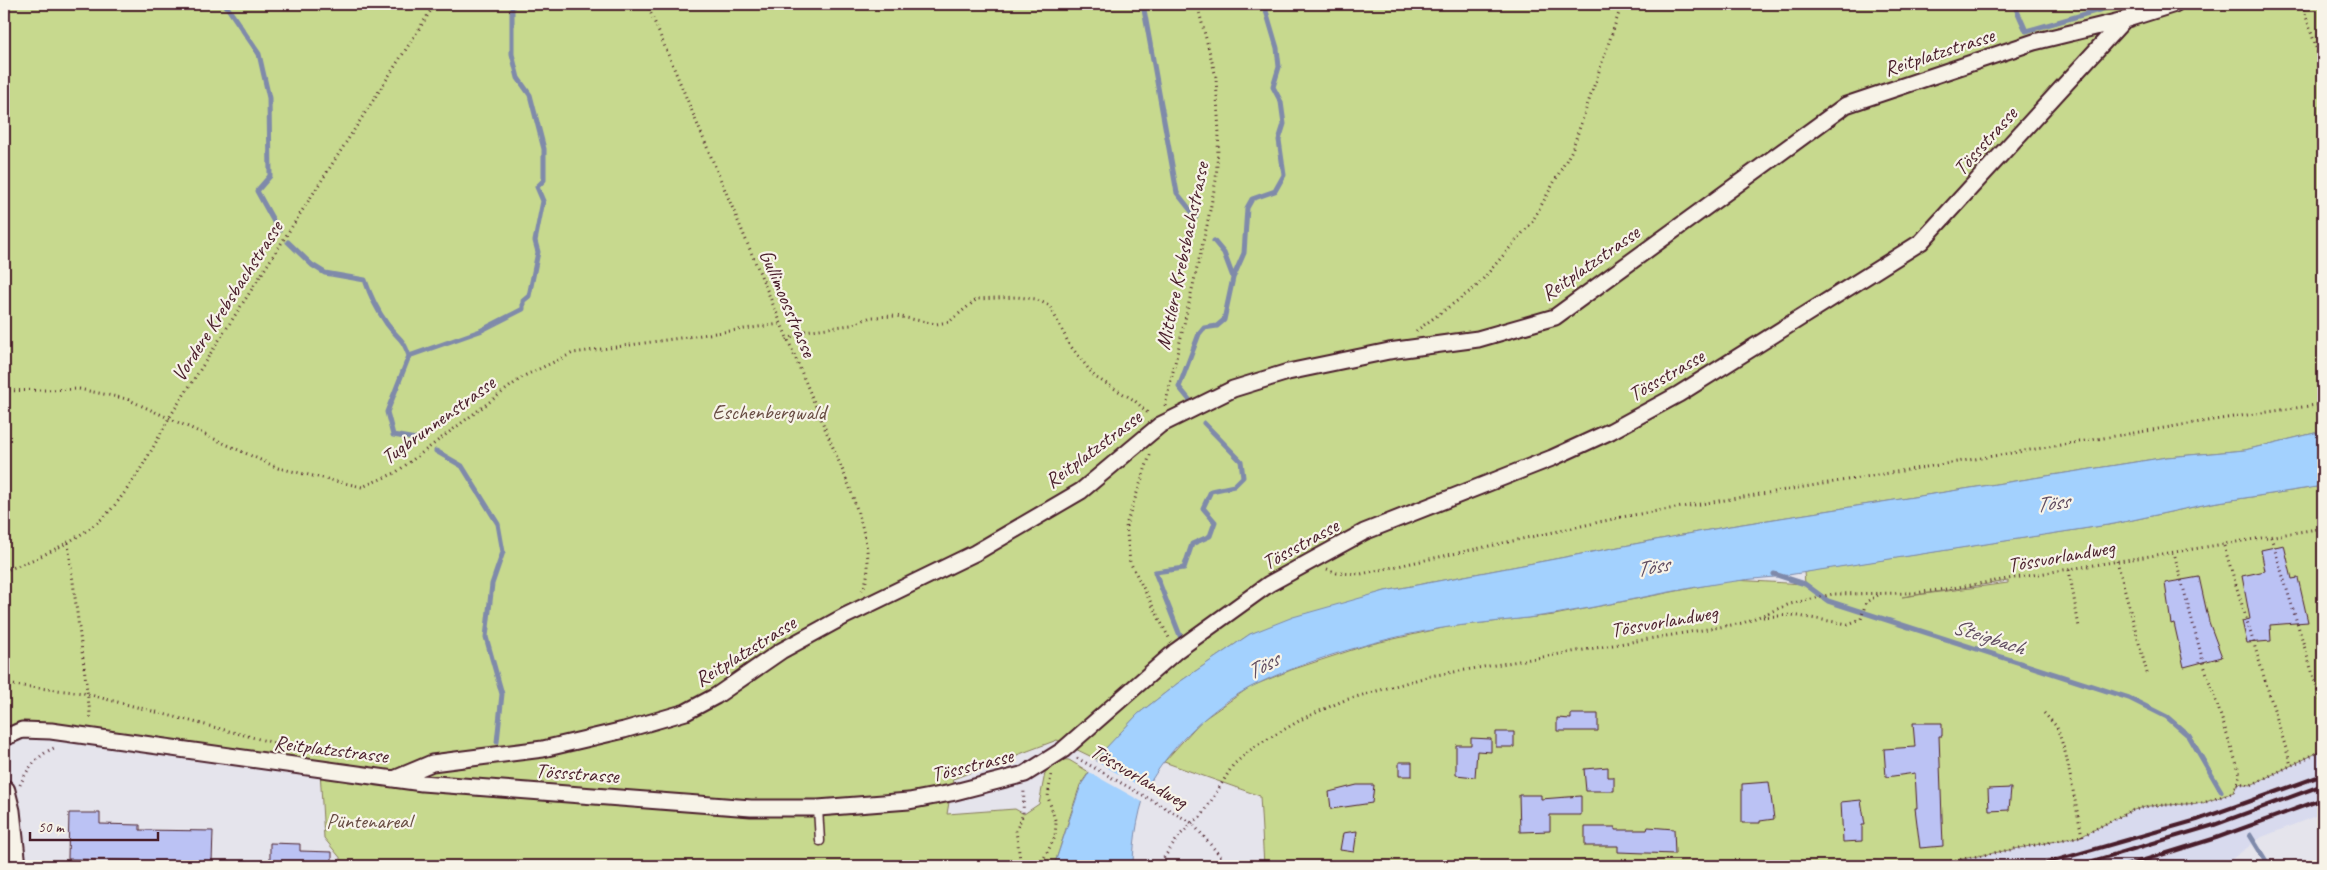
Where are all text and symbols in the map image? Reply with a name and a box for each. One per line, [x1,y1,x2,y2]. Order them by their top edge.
street label: Reitplatzstrasse [1881,22,1999,82]
street label: Tössstrasse [1947,100,2023,181]
street label: Mittlere Krebsbachstrasse [1149,158,1215,352]
street label: Vordere Krebsbachstrasse [165,214,290,386]
street label: Reitplatzstrasse [1536,219,1645,306]
street label: Gullimoosstrasse [754,245,823,362]
street label: Tössstrasse [1623,342,1710,407]
street label: Tugbrunnenstrasse [376,369,501,470]
park label: Eschenbergwald [712,399,830,425]
street label: Reitplatzstrasse [1039,403,1147,494]
water label: Töss [2034,486,2074,519]
street label: Tössstrasse [1257,512,1344,576]
street label: Tössvorlandweg [2006,534,2118,578]
water label: Töss [1633,549,1674,584]
street label: Tössvorlandweg [1609,599,1721,643]
street label: Reitplatzstrasse [690,609,801,692]
water label: Steigbach [1949,612,2030,662]
water label: Töss [1241,644,1287,686]
street label: Reitplatzstrasse [273,729,391,769]
street label: Tössvorlandweg [1086,738,1194,815]
street label: Tössstrasse [928,742,1017,788]
street label: Tössstrasse [535,757,621,789]
park label: Püntenareal [326,808,415,834]
scale bar [30,810,158,842]
text: 50 m [38,818,65,837]

